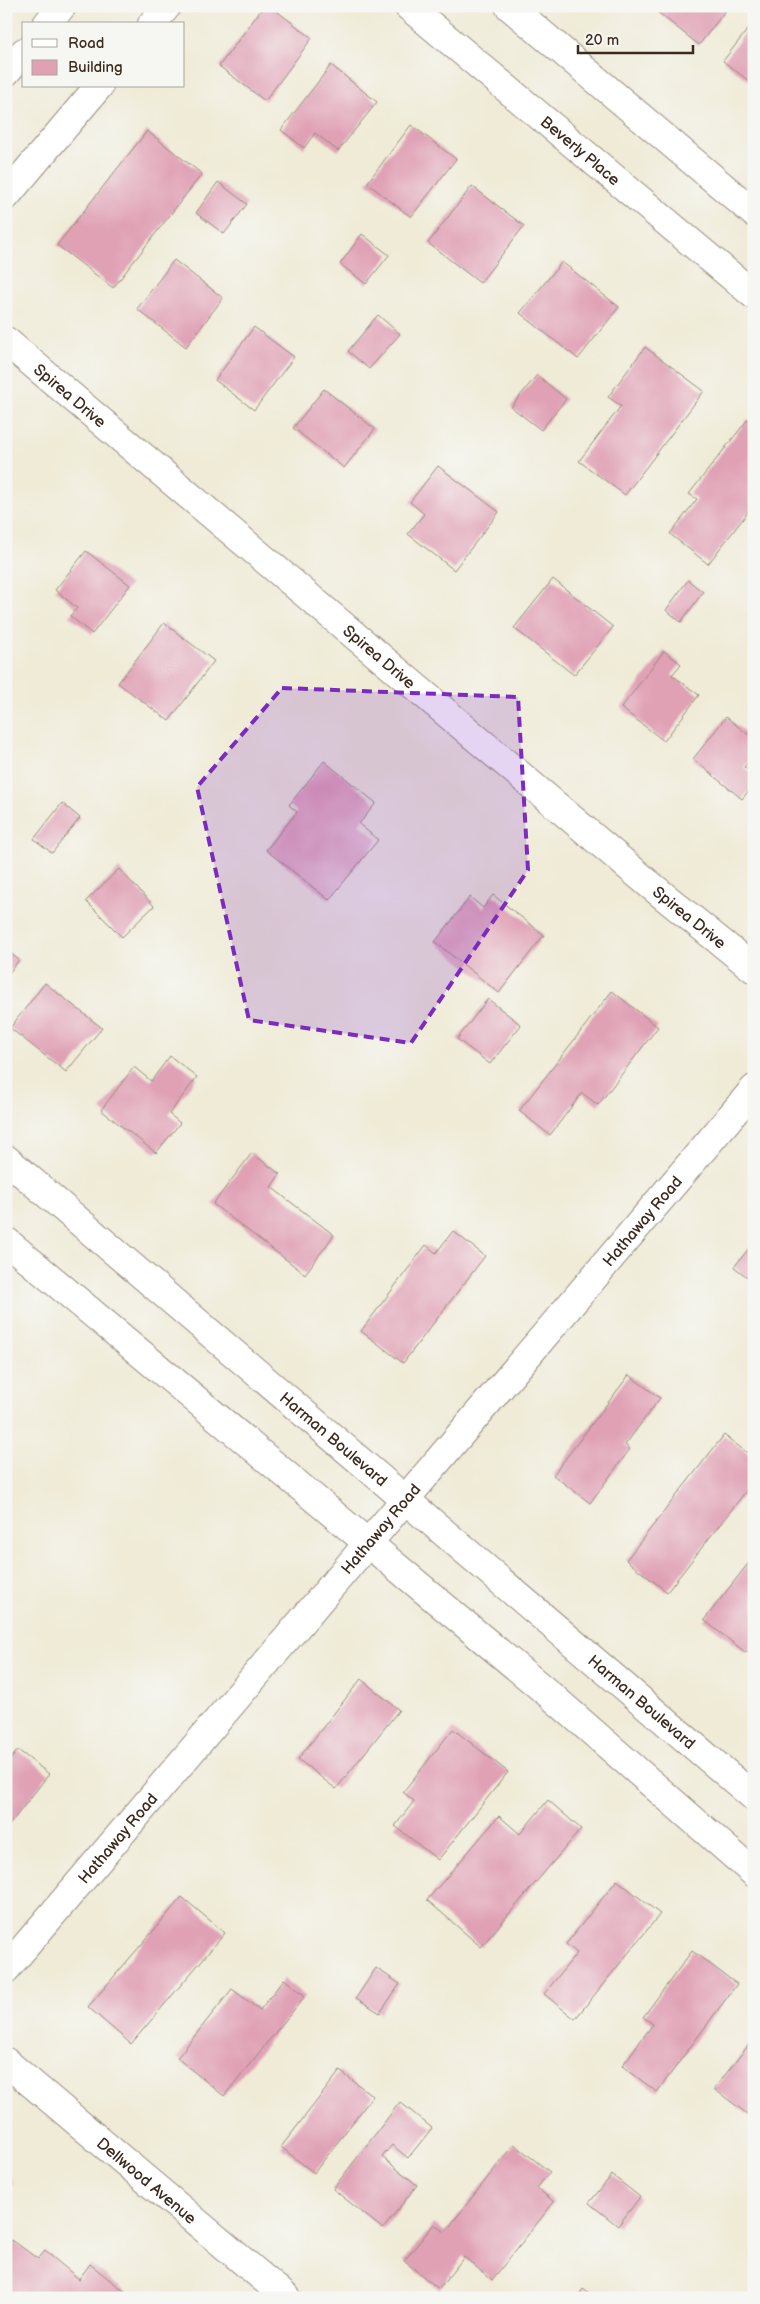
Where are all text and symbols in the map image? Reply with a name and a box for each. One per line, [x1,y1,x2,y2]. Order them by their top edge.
legend [22,22,185,88]
scale bar [578,22,692,54]
text: 20 m [585,31,619,50]
text: Road [68,34,104,53]
text: Building [68,58,123,77]
street label: Beverly Place [536,113,624,190]
street label: Spirea Drive [29,360,110,433]
street label: Spirea Drive [339,622,419,694]
street label: Spirea Drive [648,883,730,954]
street label: Hathaway Road [599,1173,687,1271]
street label: Harman Boulevard [275,1389,391,1491]
street label: Hathaway Road [338,1481,425,1579]
street label: Harman Boulevard [584,1652,699,1754]
street label: Hathaway Road [75,1790,162,1888]
street label: Dellwood Avenue [92,2134,200,2229]

